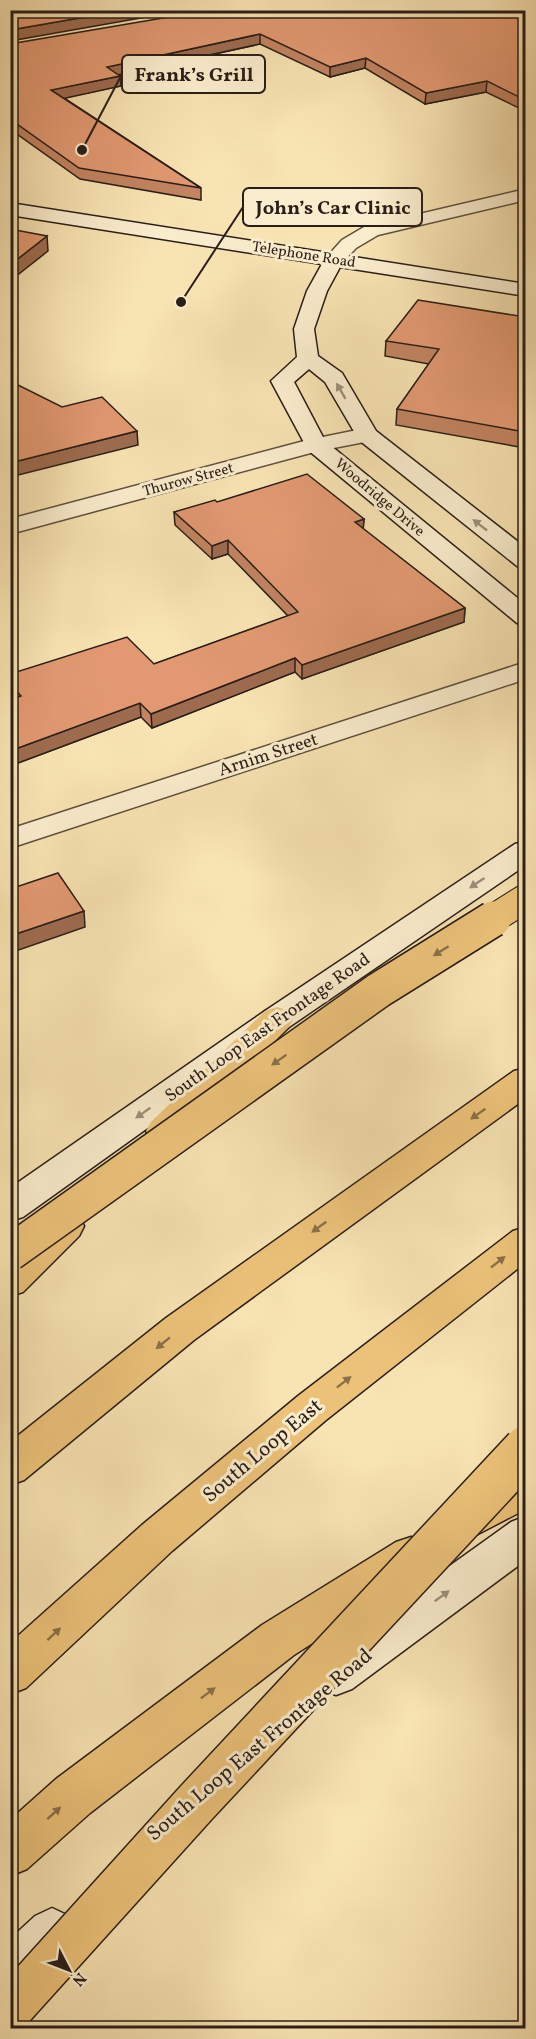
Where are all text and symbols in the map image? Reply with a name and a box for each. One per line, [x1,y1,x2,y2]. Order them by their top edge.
callout: Frank’s Grill [122,55,265,93]
text: Frank’s Grill [135,62,254,90]
callout: John’s Car Clinic [243,188,422,226]
text: John’s Car Clinic [255,195,410,223]
street label: Telephone Road [250,237,357,274]
one-way arrow [336,383,347,399]
street label: Woodridge Drive [329,454,429,542]
street label: Thurow Street [141,458,236,503]
one-way arrow [472,519,487,531]
street label: Arnim Street [216,728,321,783]
one-way arrow [469,877,485,888]
one-way arrow [432,946,449,957]
street label: South Loop East Frontage Road [160,948,376,1109]
one-way arrow [271,1054,287,1066]
one-way arrow [136,1107,152,1119]
one-way arrow [470,1108,486,1120]
one-way arrow [312,1221,328,1233]
one-way arrow [490,1257,505,1269]
one-way arrow [155,1337,170,1349]
one-way arrow [336,1376,352,1389]
street label: South Loop East [197,1392,329,1510]
one-way arrow [433,1590,449,1602]
one-way arrow [46,1627,60,1641]
street label: South Loop East Frontage Road [141,1642,379,1848]
one-way arrow [200,1688,215,1700]
one-way arrow [46,1806,61,1820]
north arrow [39,1940,99,2000]
text: N [66,1967,91,1991]

